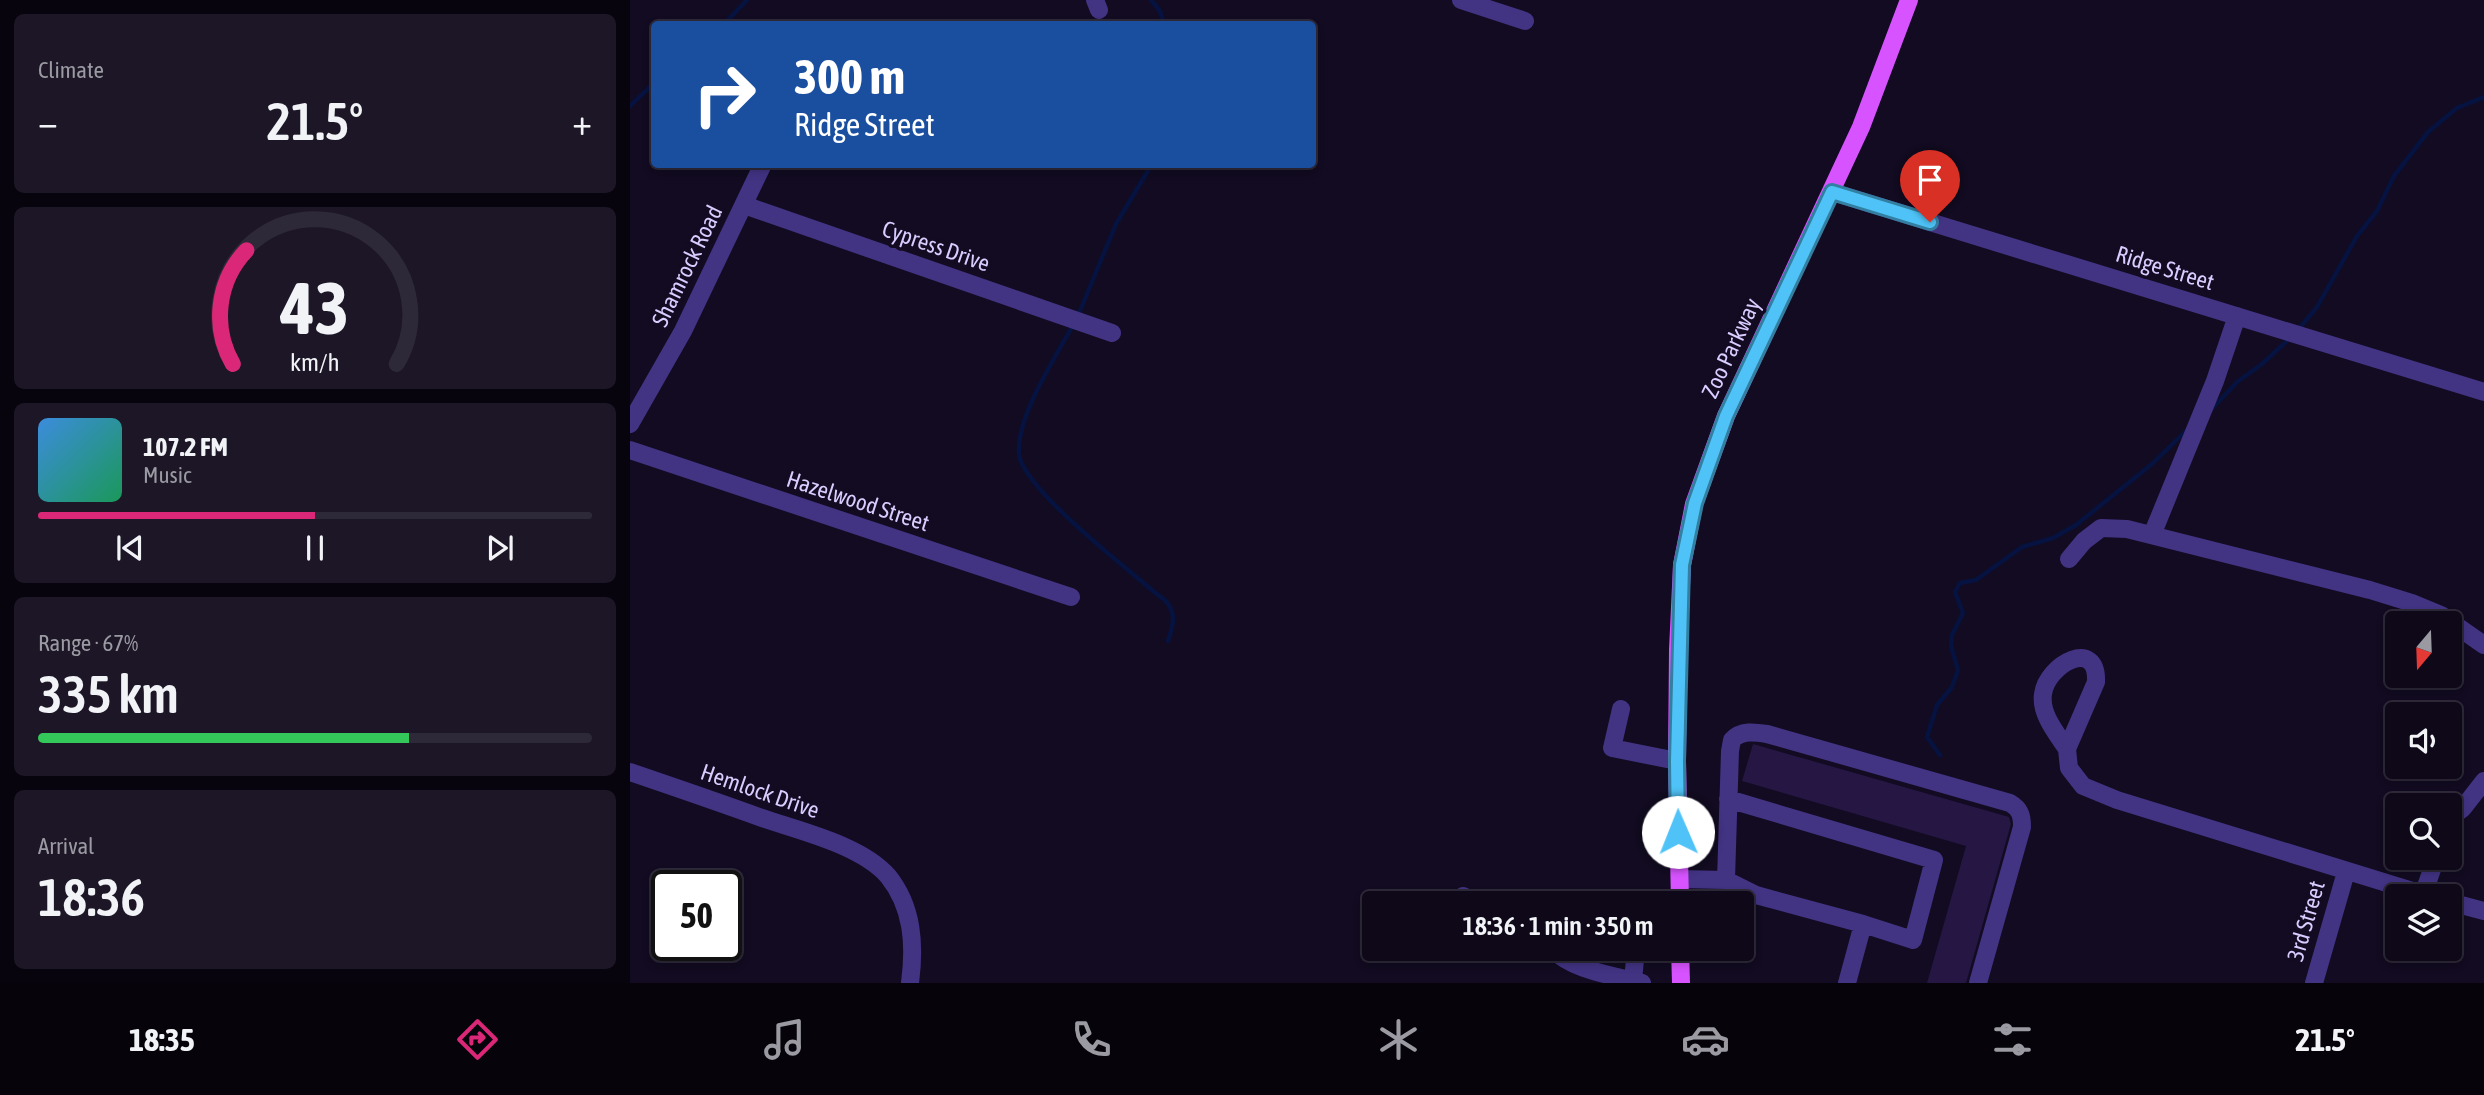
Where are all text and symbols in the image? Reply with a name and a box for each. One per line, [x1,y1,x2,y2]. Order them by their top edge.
text: 300 m [794,48,905,104]
icon: right [679,49,770,140]
text: Climate [38,57,104,83]
text: 21.5° [267,91,363,151]
text: − [38,100,58,143]
text: + [572,100,592,143]
text: Ridge Street [794,106,935,143]
pin [1900,150,1960,222]
icon: arrive [1911,161,1949,199]
street label: Shamrock Road [647,201,727,331]
street label: Cypress Drive [879,215,993,277]
street label: Ridge Street [2113,241,2217,295]
text: 43 [280,267,349,350]
street label: Zoo Parkway [1697,294,1765,402]
text: km/h [290,348,340,376]
text: 107.2 FM [143,432,228,462]
text: Music [143,462,191,488]
street label: Hazelwood Street [784,466,932,536]
icon: previous [111,529,149,567]
icon: pause [296,529,334,567]
icon: next [481,529,519,567]
north arrow [2385,611,2462,688]
map controls [2385,611,2462,961]
text: Range · 67% [38,630,138,656]
text: 335 km [38,664,179,724]
button: sound [2385,702,2462,779]
street label: Hemlock Drive [697,759,823,823]
button: search [2385,793,2462,870]
position arrow [1641,795,1715,869]
text: Arrival [38,833,94,859]
text: 18:36 [38,867,145,927]
speed limit sign: 50 [651,870,742,961]
street label: 3rd Street [2282,878,2330,964]
button: layers [2385,884,2462,961]
text: 18:36 · 1 min · 350 m [1463,911,1653,941]
icon: directions [453,1015,502,1064]
icon: music [760,1015,809,1064]
icon: phone [1067,1015,1116,1064]
icon: climate [1374,1015,1423,1064]
icon: car [1681,1015,1730,1064]
icon: filters [1988,1015,2037,1064]
text: 18:35 [129,1021,195,1058]
text: 21.5° [2295,1021,2355,1058]

